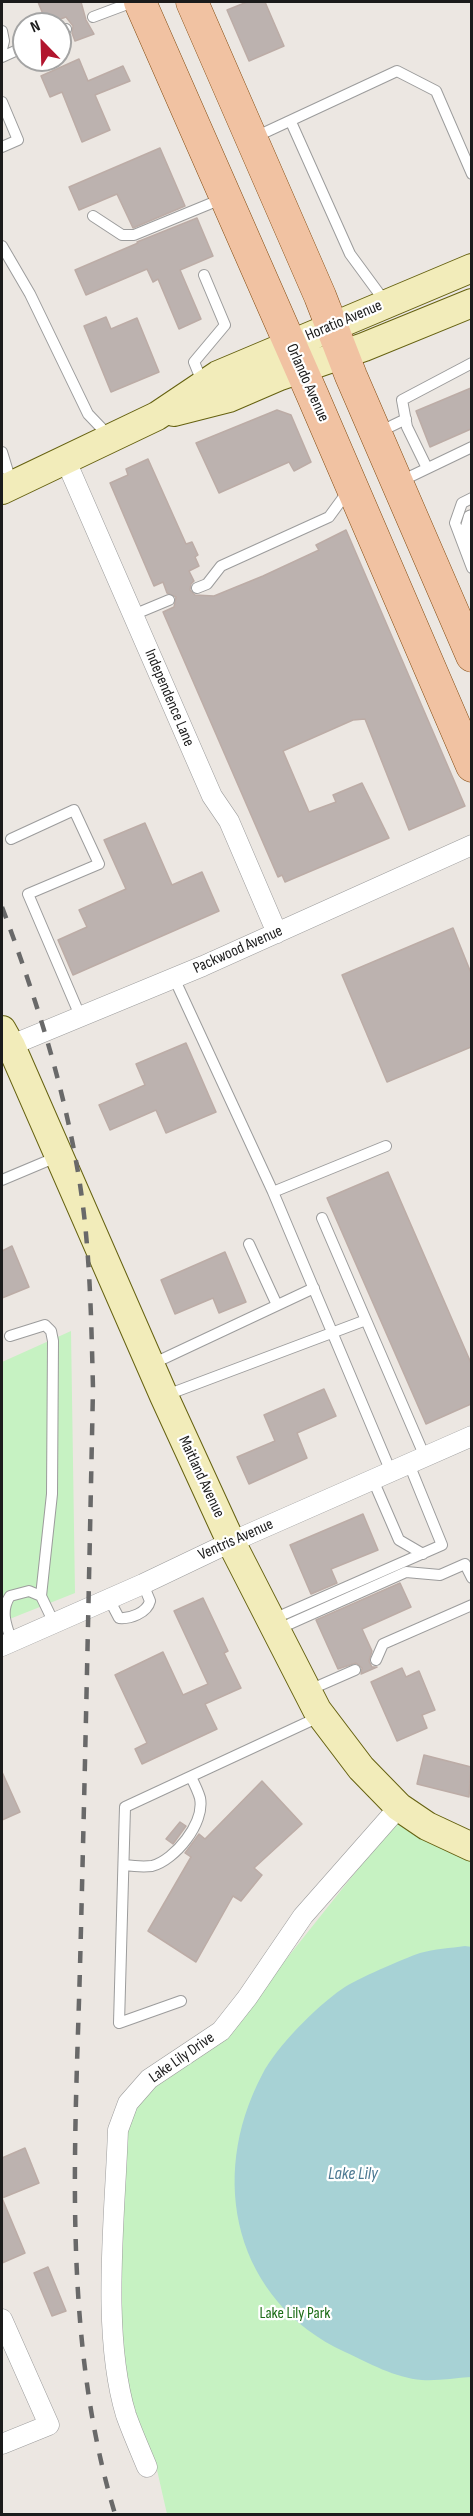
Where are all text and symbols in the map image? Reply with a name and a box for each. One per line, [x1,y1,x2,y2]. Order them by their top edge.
north arrow [12,12,72,72]
text: N [28,16,43,37]
street label: Horatio Avenue [303,296,385,346]
street label: Orlando Avenue [281,341,333,425]
street label: Independence Lane [140,647,198,749]
street label: Packwood Avenue [190,922,286,978]
street label: Maitland Avenue [174,1433,228,1521]
street label: Ventris Avenue [196,1515,276,1565]
street label: Lake Lily Drive [146,2029,218,2087]
water label: Lake Lily [328,2163,378,2185]
park label: Lake Lily Park [260,2304,330,2324]

